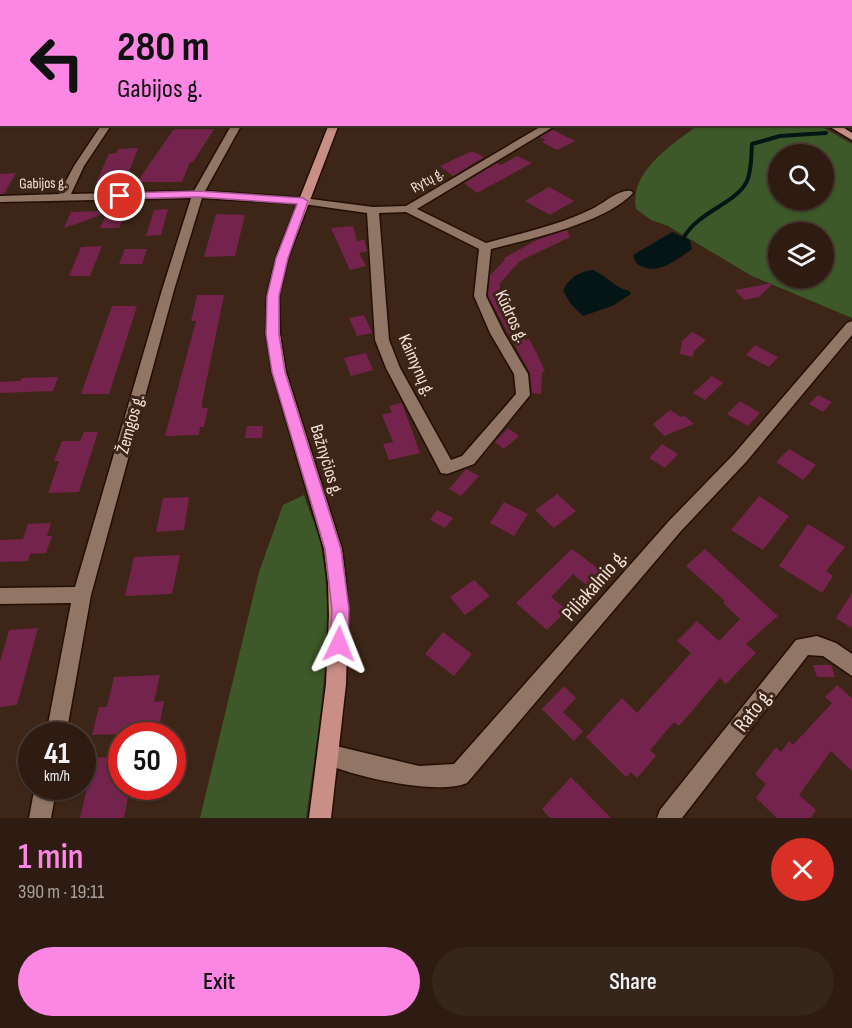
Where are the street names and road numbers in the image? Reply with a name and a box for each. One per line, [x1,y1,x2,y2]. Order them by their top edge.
street label: Rytų g. [408,163,447,197]
street label: Gabijos g. [19,174,67,193]
street label: Kūdros g. [490,287,533,346]
street label: Kaimynų g. [394,331,439,399]
street label: Žemgos g. [112,392,149,456]
street label: Bažnyčios g. [306,422,347,499]
street label: Piliakalnio g. [557,545,632,626]
street label: Rato g. [729,684,778,737]

